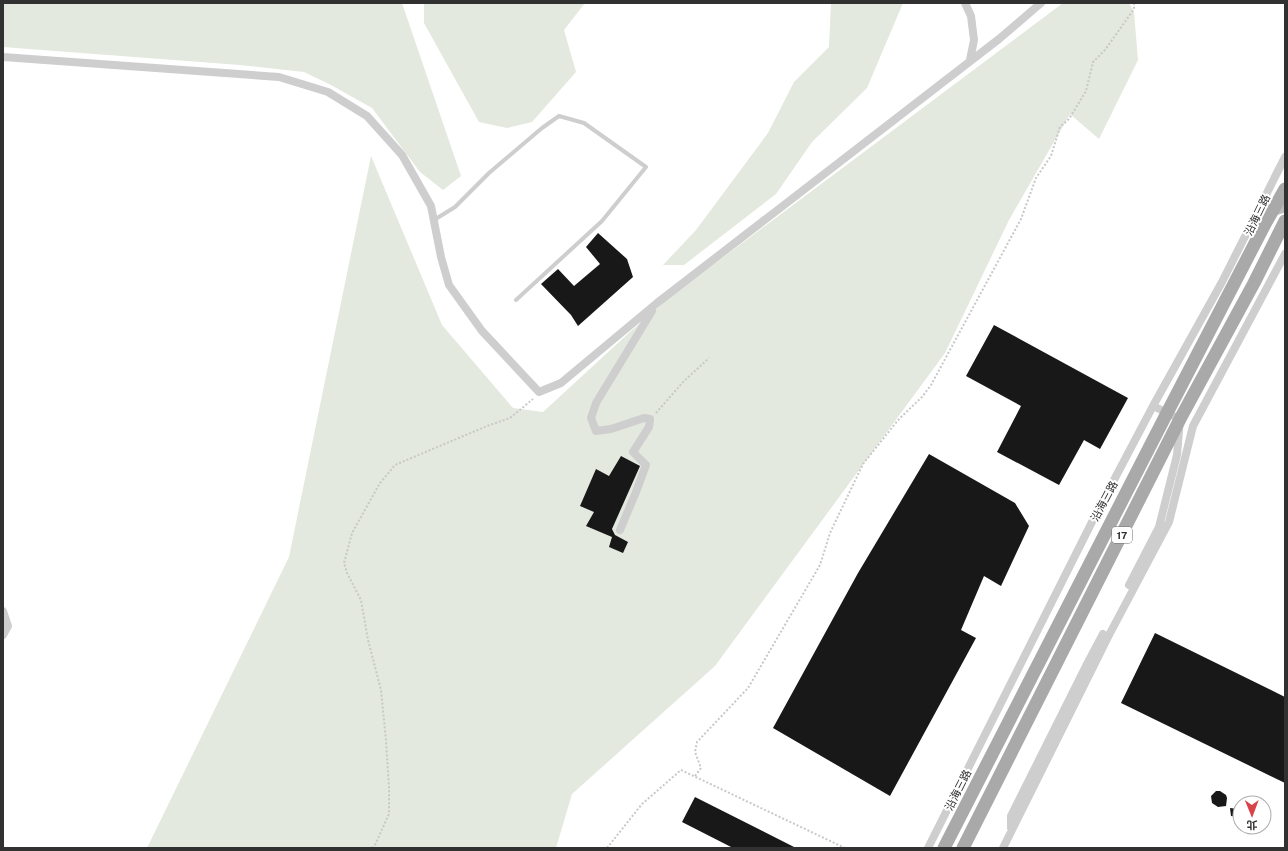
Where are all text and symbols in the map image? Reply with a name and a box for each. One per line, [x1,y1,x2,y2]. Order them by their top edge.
street label: 沿海三路 [1242,193,1272,237]
street label: 沿海三路 [1088,479,1120,523]
road number: 17 [1112,527,1132,543]
street label: 沿海三路 [943,768,973,812]
north arrow [1232,795,1272,835]
text: 北 [1247,819,1258,831]

